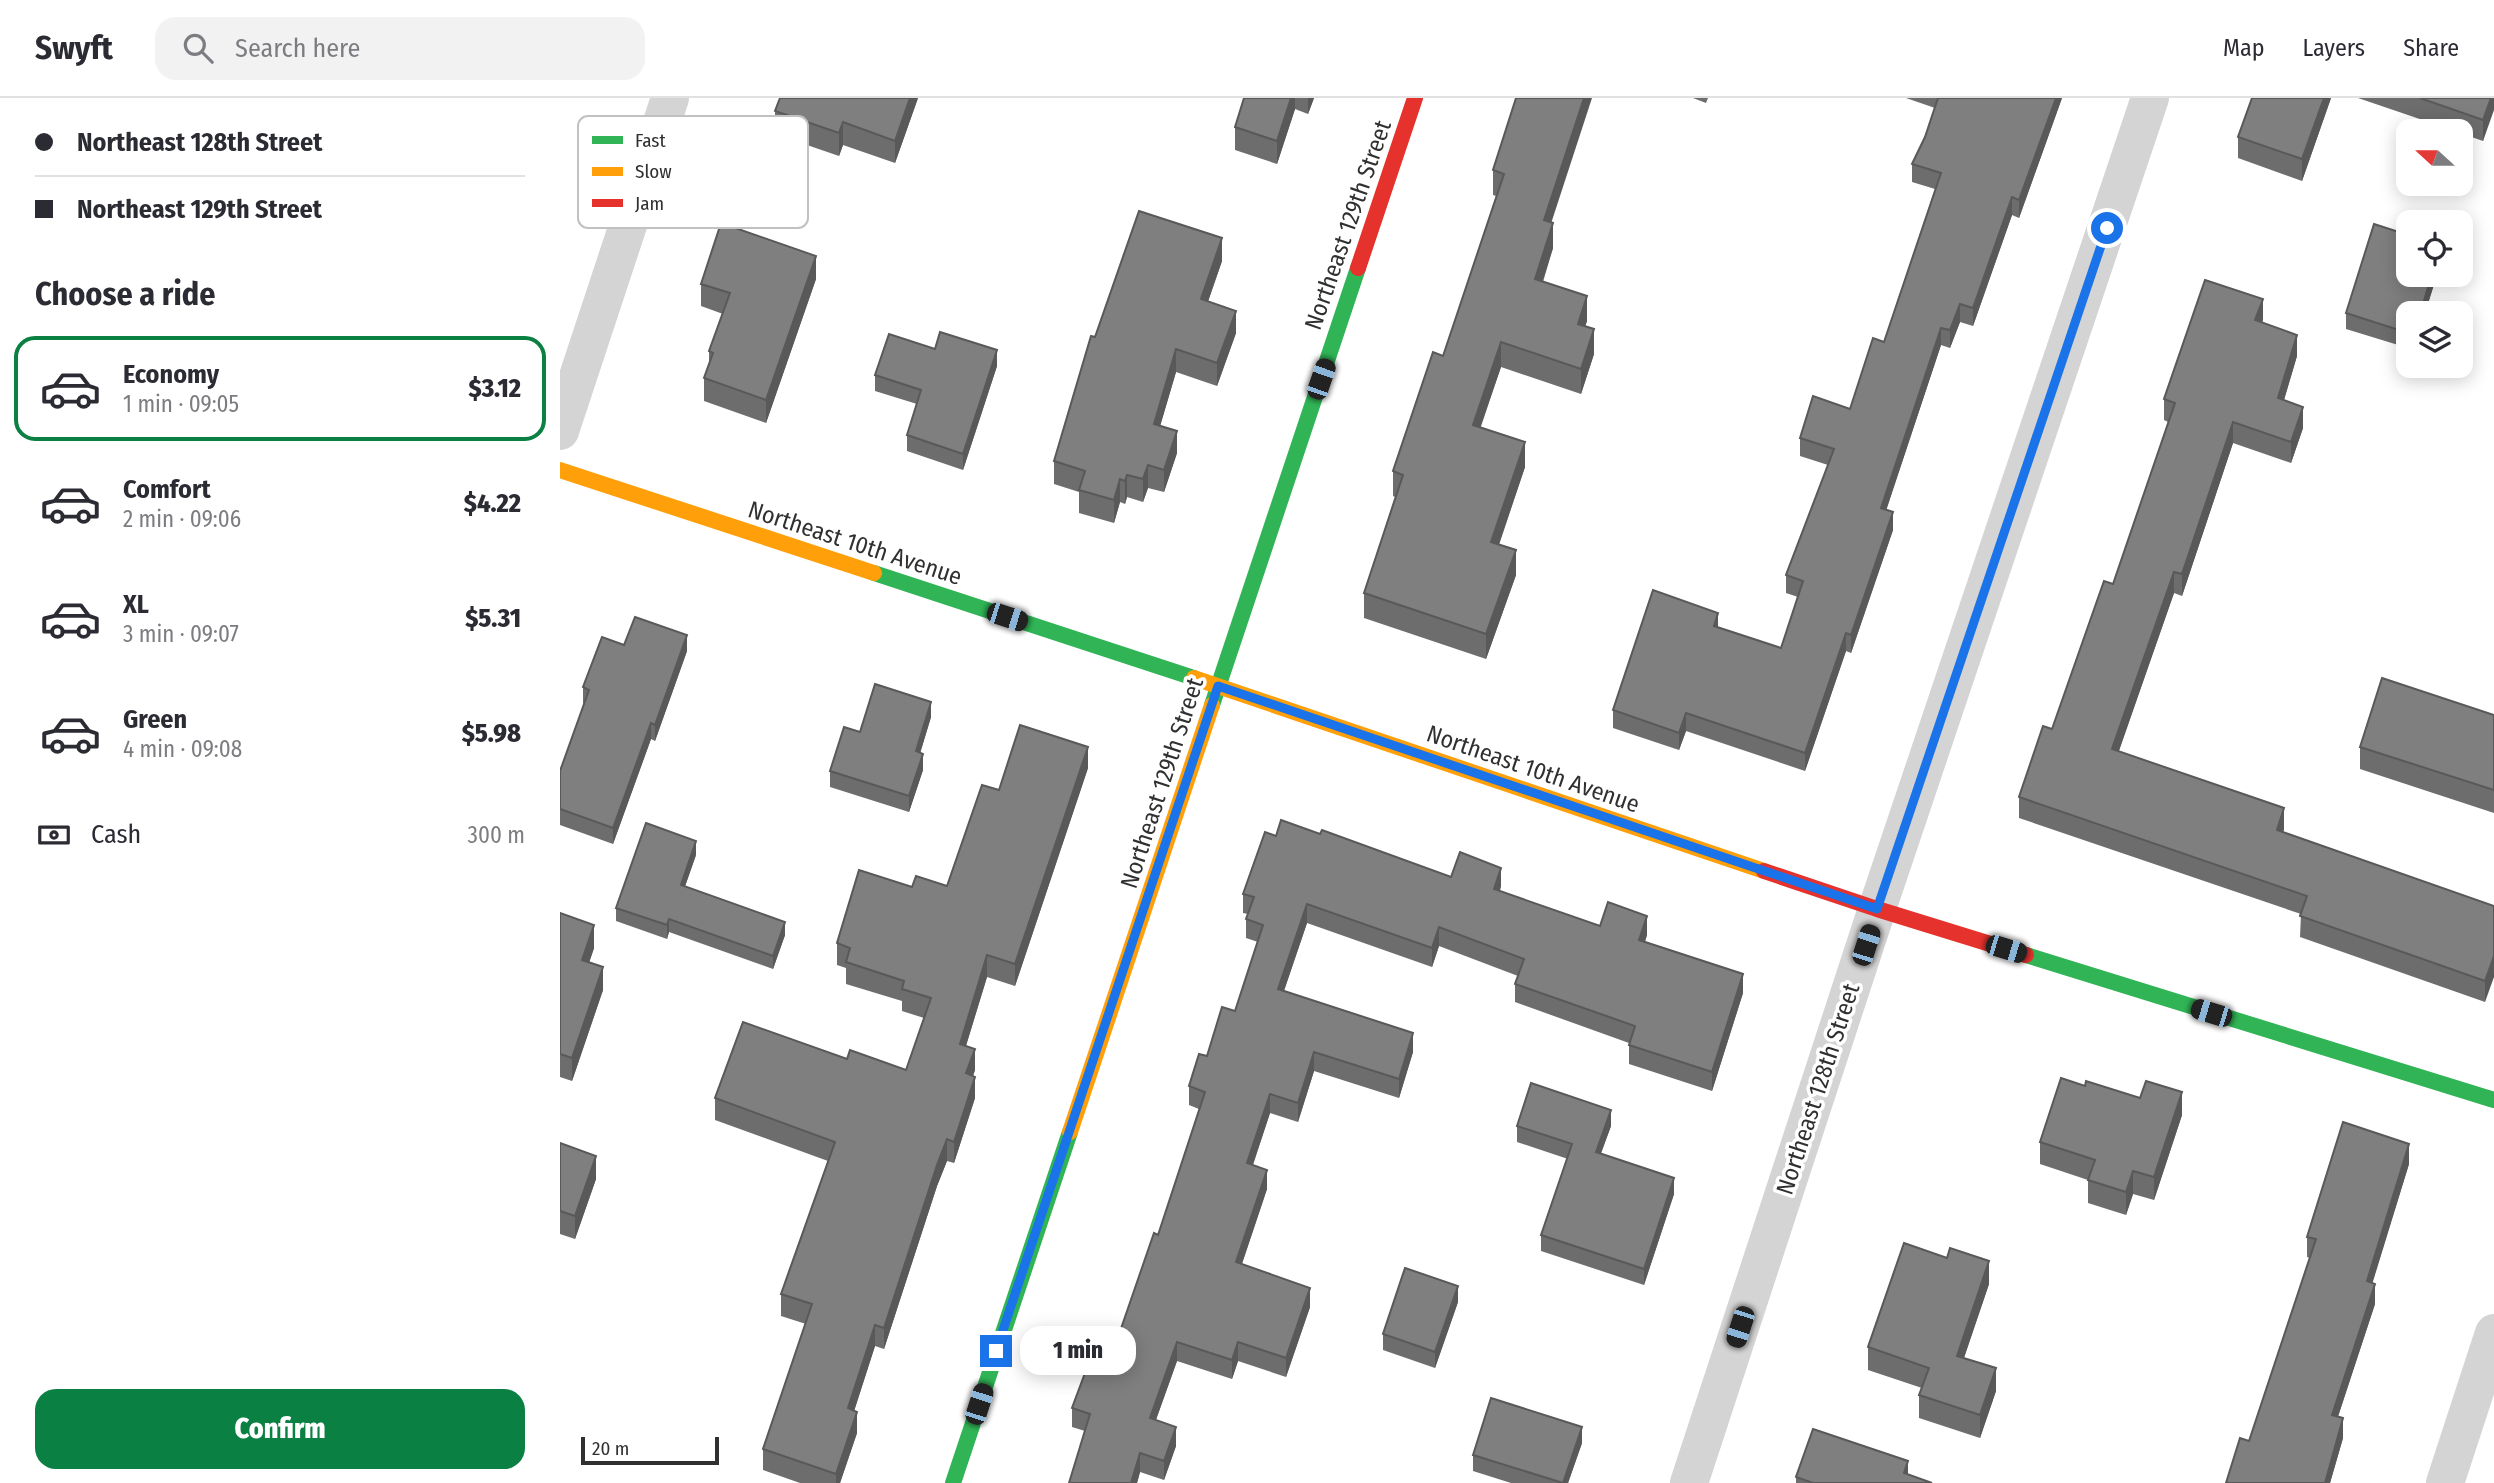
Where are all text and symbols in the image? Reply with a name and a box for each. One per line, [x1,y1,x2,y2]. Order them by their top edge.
search box [155,17,645,80]
text: Swyft [35,28,113,68]
icon: search [179,29,217,67]
text: Search here [235,33,360,64]
text: Map [2223,34,2265,62]
text: Layers [2303,34,2365,62]
text: Share [2403,34,2459,62]
legend [578,116,808,228]
street label: Northeast 129th Street [1299,116,1397,333]
north arrow [2396,119,2473,196]
map controls [2396,119,2473,378]
text: Northeast 128th Street [77,127,322,158]
text: Fast [635,129,666,152]
text: Slow [635,160,672,183]
text: Jam [635,192,664,215]
text: Northeast 129th Street [77,194,322,225]
button: locate [2396,210,2473,287]
route start [2091,212,2123,244]
text: Choose a ride [35,275,216,313]
button: layers [2396,301,2473,378]
car [1305,356,1338,402]
icon: car [39,357,102,420]
text: Economy [123,359,219,390]
text: $3.12 [469,373,521,404]
text: 1 min · 09:05 [123,390,239,418]
icon: car [39,472,102,535]
text: Comfort [123,474,211,505]
text: $4.22 [464,488,521,519]
street label: Northeast 10th Avenue [745,495,965,591]
text: 2 min · 09:06 [123,505,241,533]
icon: car [39,587,102,650]
text: XL [123,589,149,620]
car [984,601,1031,633]
text: $5.31 [465,603,521,634]
text: 3 min · 09:07 [123,620,239,648]
street label: Northeast 129th Street [1115,674,1209,892]
icon: car [39,702,102,765]
text: Green [123,704,187,735]
text: $5.98 [462,718,521,749]
street label: Northeast 10th Avenue [1423,719,1643,819]
text: 4 min · 09:08 [123,735,242,763]
icon: cash [35,816,73,854]
text: Cash [91,819,141,850]
text: 300 m [468,821,525,849]
car [1850,922,1883,968]
car [1983,933,2030,965]
street label: Northeast 128th Street [1771,980,1865,1198]
car [2188,997,2235,1029]
car [1724,1304,1757,1350]
callout: 1 min [1020,1326,1136,1376]
route end [980,1335,1012,1367]
text: 1 min [1053,1336,1103,1364]
car [963,1381,996,1427]
button: Confirm [35,1389,525,1469]
scale bar [581,1434,719,1466]
text: 20 m [592,1437,629,1460]

